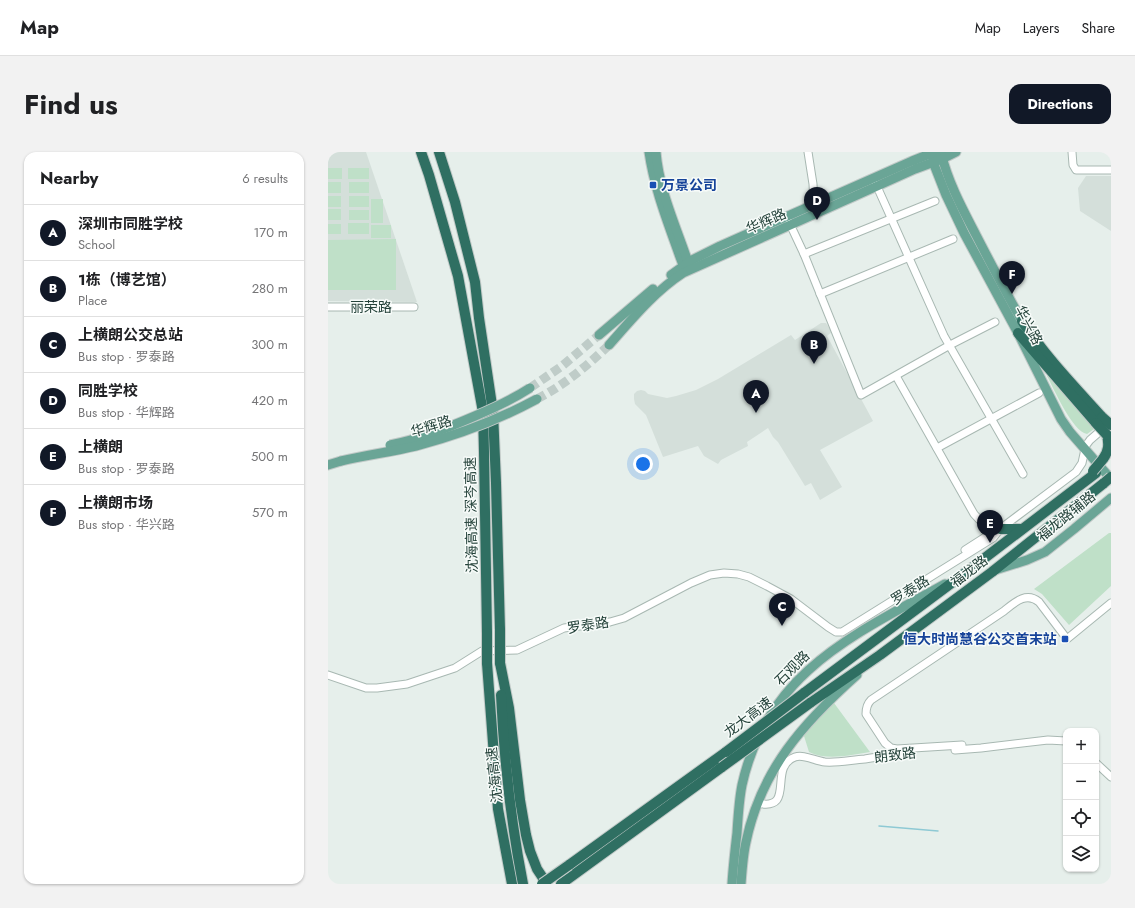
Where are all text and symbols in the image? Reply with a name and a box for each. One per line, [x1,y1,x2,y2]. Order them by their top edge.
text: Map [20,14,59,41]
text: Map [975,18,1001,38]
text: Layers [1023,18,1059,38]
text: Share [1081,18,1115,38]
text: Find us [24,84,118,125]
button: Directions [1009,84,1111,124]
text: Nearby [40,166,98,190]
text: 6 results [242,169,288,188]
place label: 万景公司 [661,175,717,195]
marker: 万景公司 [648,180,658,190]
pin: D [804,187,830,220]
street label: 华辉路 [743,203,789,239]
text: 深圳市同胜学校 [78,213,183,235]
text: A [48,223,58,242]
text: 170 m [253,223,288,242]
text: School [78,235,115,254]
pin: F [999,261,1025,294]
text: 1栋（博艺馆） [78,269,176,291]
text: B [49,279,57,298]
text: 280 m [252,279,288,298]
text: Place [78,291,107,310]
street label: 丽荣路 [350,297,392,317]
street label: 华兴路 [1010,302,1048,348]
text: 上横朗公交总站 [78,324,183,346]
pin: B [801,331,827,364]
text: C [48,335,58,354]
text: 300 m [251,335,288,354]
text: Bus stop · 罗泰路 [78,347,175,366]
text: 同胜学校 [78,380,138,402]
pin: A [743,380,769,413]
text: D [48,391,58,410]
text: 420 m [251,391,288,410]
text: Bus stop · 华辉路 [78,403,175,422]
street label: 华辉路 [408,410,454,442]
text: 上横朗 [78,436,123,458]
text: E [49,447,57,466]
text: 500 m [251,447,288,466]
your location [633,454,653,474]
street label: 沈海高速 深岑高速 [460,457,482,573]
text: Bus stop · 罗泰路 [78,459,175,478]
street label: 福龙路辅路 [1033,486,1099,546]
text: 上横朗市场 [78,492,153,514]
text: F [49,503,57,522]
text: 570 m [252,503,288,522]
pin: E [977,510,1003,543]
text: Bus stop · 华兴路 [78,515,175,534]
street label: 福龙路 [946,550,992,592]
street label: 罗泰路 [887,570,933,610]
pin: C [769,593,795,626]
street label: 罗泰路 [566,612,610,638]
place label: 恒大时尚慧谷公交首末站 [903,629,1057,649]
marker: 恒大时尚慧谷公交首末站 [1060,634,1070,644]
street label: 石观路 [770,646,814,690]
street label: 龙大高速 [720,692,776,742]
map controls [1063,728,1099,872]
button: + [1063,728,1099,764]
street label: 朗致路 [873,743,917,767]
street label: 沈海高速 [481,746,507,804]
button: − [1063,764,1099,800]
button: locate [1063,800,1099,836]
button: layers [1063,836,1099,872]

